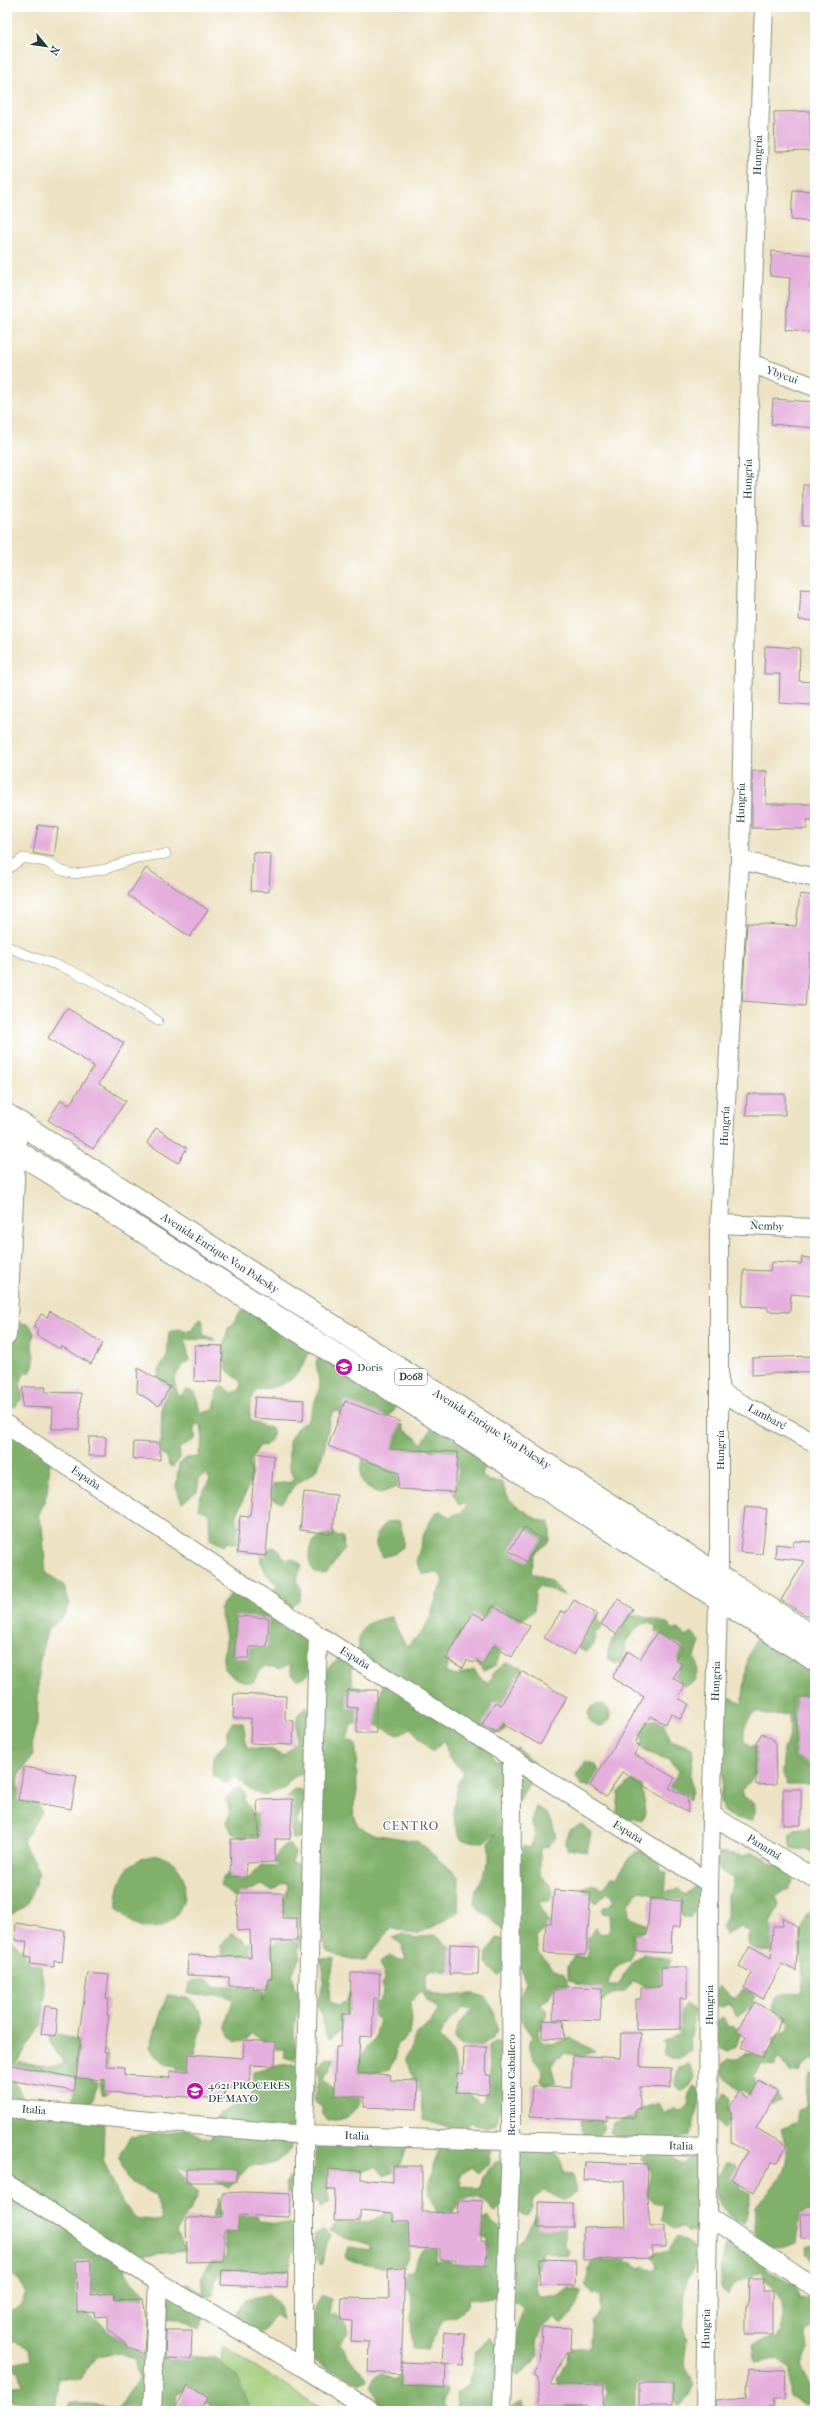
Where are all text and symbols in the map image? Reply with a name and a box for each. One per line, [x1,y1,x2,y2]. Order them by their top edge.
north arrow [26,26,66,66]
text: N [46,44,62,58]
street label: Hungría [751,134,765,175]
street label: Ybycui [763,363,800,387]
street label: Hungría [741,458,755,499]
street label: Hungría [734,782,748,823]
street label: Hungría [717,1105,733,1146]
street label: Avenida Enrique Von Polesky [158,1209,282,1297]
street label: Ñemby [750,1219,785,1233]
school or university icon: Doris [334,1357,354,1377]
place label: Doris [357,1361,383,1374]
road number: D068 [395,1369,427,1385]
street label: Avenida Enrique Von Polesky [430,1385,554,1473]
street label: Lambaré [746,1401,789,1433]
street label: Hungría [714,1429,727,1470]
street label: España [69,1463,104,1493]
street label: España [337,1644,373,1673]
street label: Hungria [709,1660,723,1701]
street label: España [610,1818,646,1847]
district label: CENTRO [383,1819,439,1833]
street label: Panamá [745,1832,784,1863]
street label: Hungria [703,1984,716,2025]
street label: Bernardino Caballero [505,2034,518,2136]
place label: 4621 PROCERES DE MAYO [208,2079,290,2105]
school or university icon: 4621 PROCERES DE MAYO [185,2081,205,2101]
street label: Italia [21,2102,48,2118]
street label: Italia [345,2129,370,2143]
street label: Italia [669,2139,694,2153]
street label: Hungria [699,2308,713,2349]

